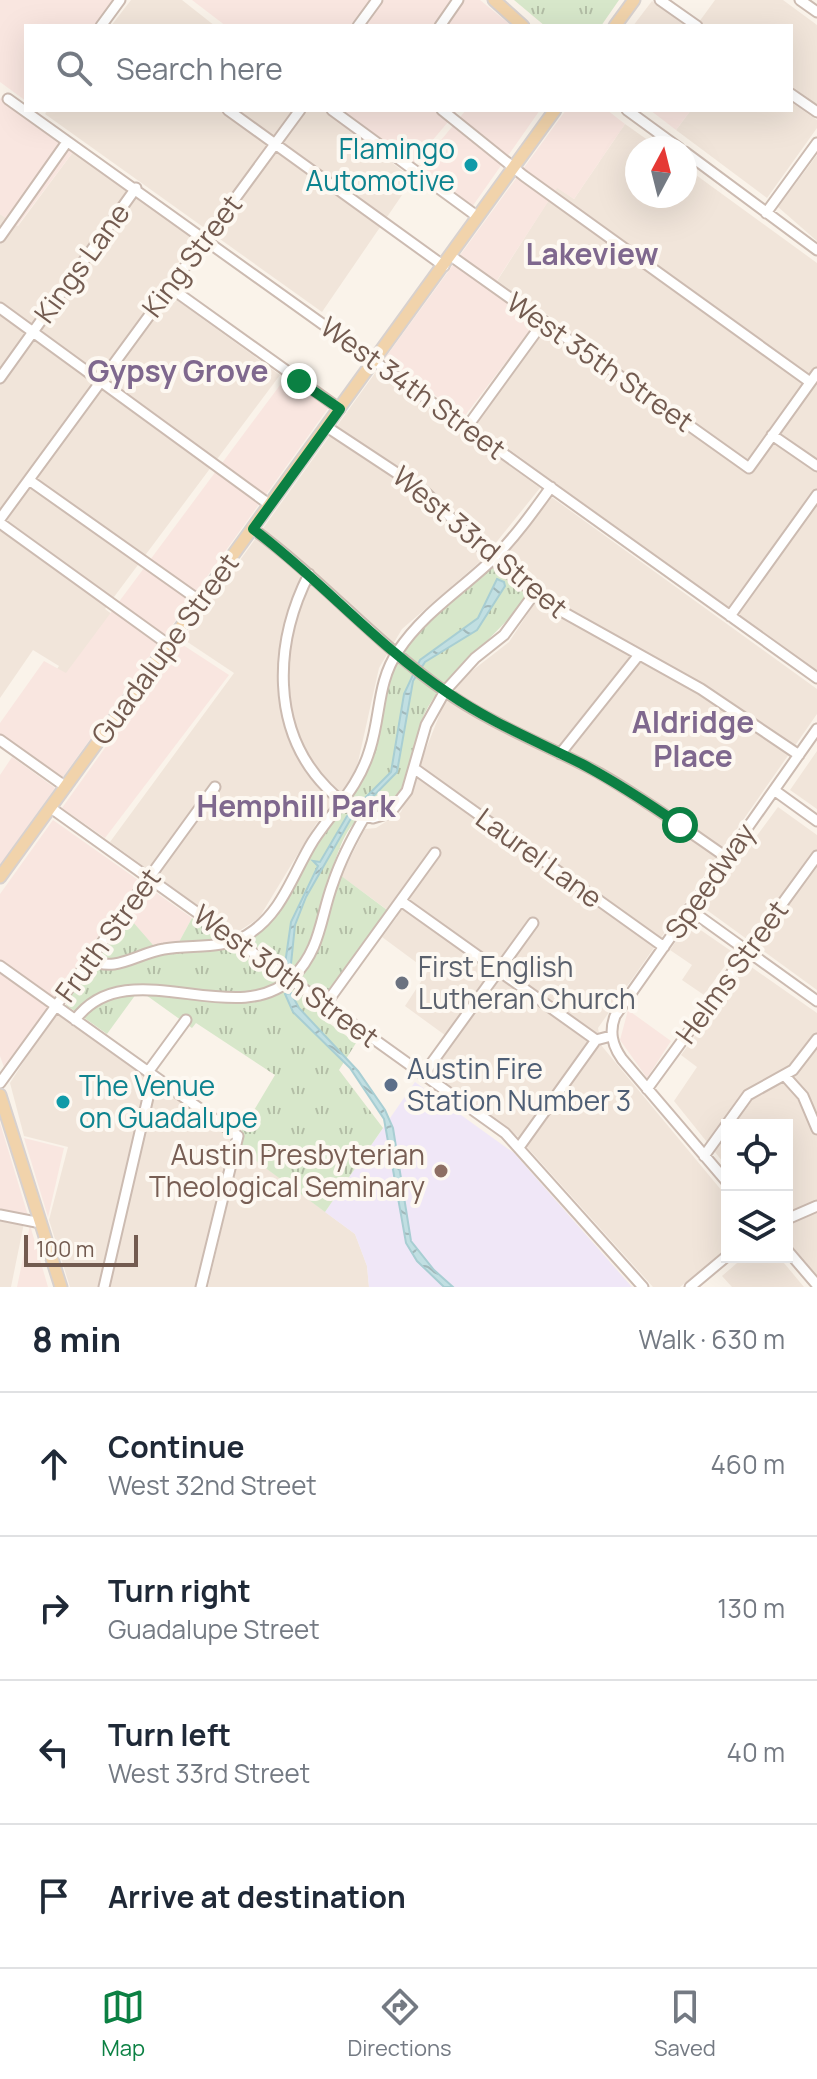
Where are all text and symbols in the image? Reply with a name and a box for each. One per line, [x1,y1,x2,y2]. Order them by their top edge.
search box [24,24,793,112]
icon: search [52,46,96,90]
text: Search here [116,48,283,89]
place label: Flamingo Automotive [305,129,455,199]
north arrow [625,136,697,208]
marker: Flamingo Automotive [462,156,480,174]
street label: King Street [133,186,250,324]
street label: Kings Lane [25,195,138,330]
district label: Lakeview [525,233,659,274]
street label: West 35th Street [500,283,701,440]
street label: West 34th Street [313,307,514,467]
district label: Gypsy Grove [88,350,268,391]
route end [281,363,317,399]
street label: West 33rd Street [385,457,576,626]
street label: Guadalupe Street [82,545,247,752]
district label: Aldridge Place [632,701,754,776]
district label: Hemphill Park [197,785,396,826]
street label: Laurel Lane [469,798,610,916]
route start [662,807,698,843]
street label: Speedway [655,815,763,946]
street label: Fruth Street [46,860,169,1009]
street label: Helms Street [666,892,796,1051]
street label: West 30th Street [186,895,387,1055]
place label: First English Lutheran Church [418,947,636,1017]
marker: First English Lutheran Church [393,974,411,992]
place label: Austin Fire Station Number 3 [407,1049,631,1119]
place label: The Venue on Guadalupe [79,1066,258,1136]
marker: Austin Fire Station Number 3 [382,1076,400,1094]
marker: The Venue on Guadalupe [54,1093,72,1111]
map controls [721,1119,793,1263]
button: locate [721,1119,793,1191]
place label: Austin Presbyterian Theological Seminary [149,1135,425,1205]
marker: Austin Presbyterian Theological Seminary [432,1162,450,1180]
button: layers [721,1191,793,1263]
scale bar [24,1231,138,1267]
text: 100 m [36,1234,94,1264]
text: 8 min [32,1316,121,1362]
text: Walk · 630 m [639,1321,785,1357]
text: Continue [108,1426,244,1467]
icon: ahead [32,1442,76,1486]
text: 460 m [710,1446,785,1482]
text: West 32nd Street [108,1467,317,1503]
text: Turn right [108,1570,251,1611]
icon: right [32,1586,76,1630]
text: 130 m [717,1590,785,1626]
text: Guadalupe Street [108,1611,320,1647]
text: Turn left [108,1714,231,1755]
icon: left [32,1730,76,1774]
text: 40 m [727,1734,785,1770]
text: West 33rd Street [108,1755,310,1791]
icon: arrive [32,1874,76,1918]
text: Arrive at destination [108,1876,406,1917]
tab: Map [101,1985,145,2063]
tab: Directions [347,1985,452,2063]
tab: Saved [654,1985,716,2063]

